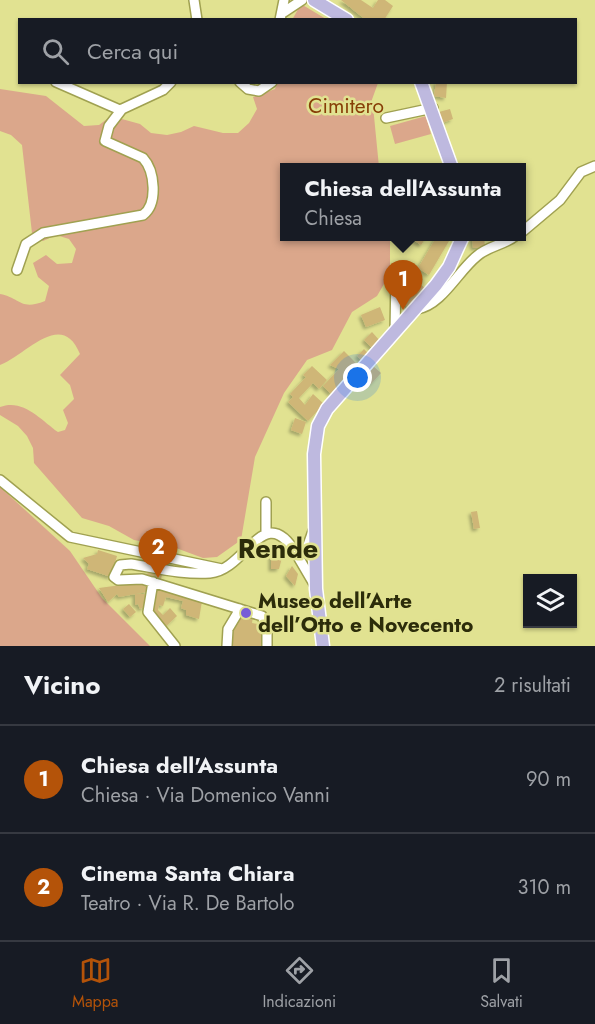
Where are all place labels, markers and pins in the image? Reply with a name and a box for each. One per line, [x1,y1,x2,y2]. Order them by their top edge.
pin: 1 [384,260,422,310]
pin: 2 [138,528,178,578]
place label: Museo dell’Arte dell’Otto e Novecento [258,586,473,640]
marker: Museo dell’Arte dell’Otto e Novecento [239,606,253,620]

